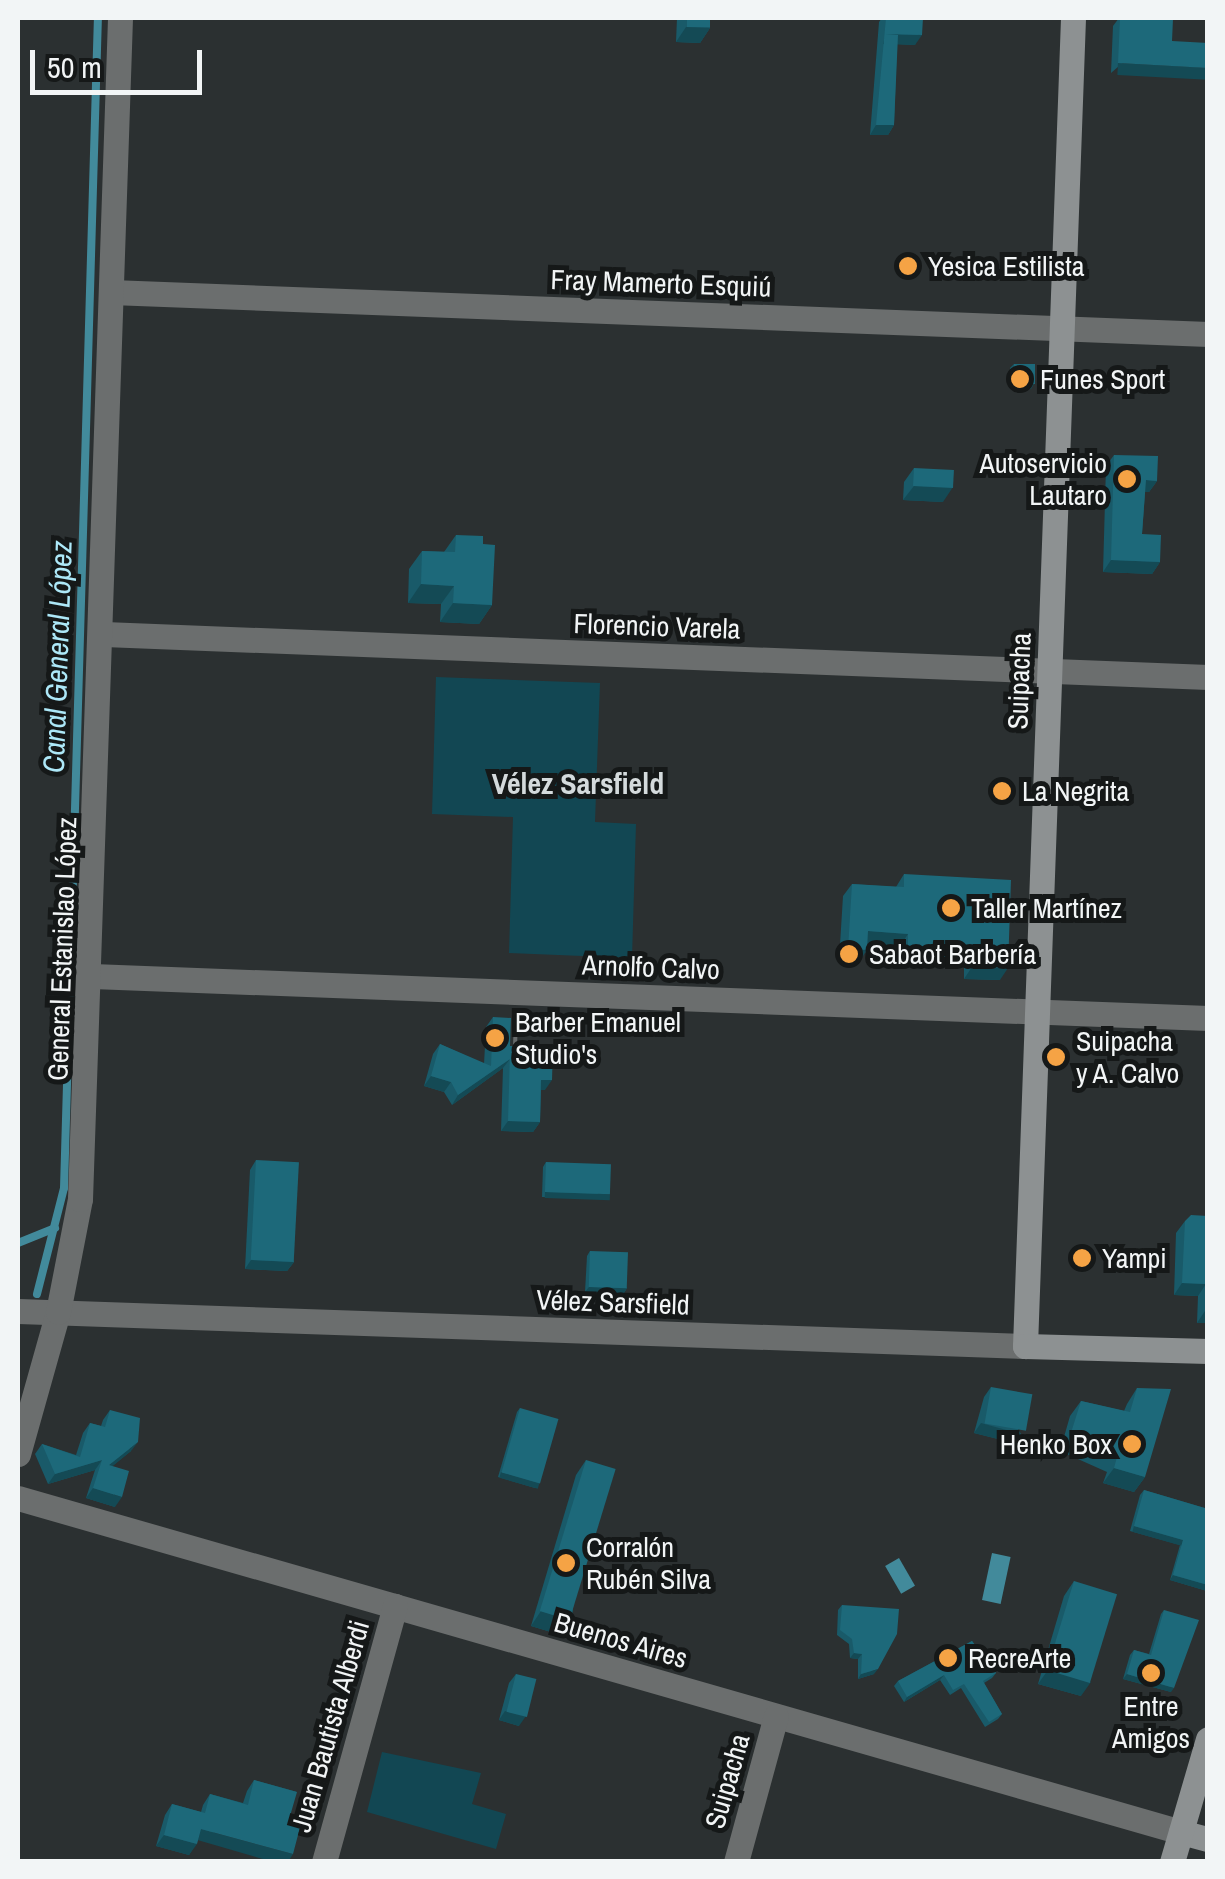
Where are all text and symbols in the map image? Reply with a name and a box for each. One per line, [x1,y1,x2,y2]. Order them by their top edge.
scale bar [35,30,208,92]
text: 50 m [47,47,102,87]
place label: Yesica Estilista [928,249,1084,283]
marker: Yesica Estilista [897,255,919,277]
street label: Fray Mamerto Esquiú [550,262,772,304]
place label: Funes Sport [1040,362,1165,396]
marker: Funes Sport [1009,368,1031,390]
place label: Autoservicio Lautaro [979,446,1107,512]
marker: Autoservicio Lautaro [1116,468,1138,490]
water label: Canal General López [35,540,79,774]
street label: Florencio Varela [573,606,741,646]
street label: Suipacha [1001,632,1037,730]
district label: Vélez Sarsfield [492,765,664,801]
place label: La Negrita [1022,774,1129,808]
marker: La Negrita [991,780,1013,802]
street label: General Estanislao López [41,816,83,1082]
place label: Taller Martínez [971,891,1122,925]
marker: Taller Martínez [940,897,962,919]
place label: Sabaot Barbería [869,937,1036,971]
marker: Sabaot Barbería [838,943,860,965]
street label: Arnolfo Calvo [582,948,720,986]
place label: Barber Emanuel Studio's [515,1005,681,1071]
place label: Suipacha y A. Calvo [1076,1024,1181,1090]
marker: Barber Emanuel Studio's [484,1027,506,1049]
marker: Suipacha y A. Calvo [1045,1046,1067,1068]
place label: Yampi [1102,1241,1167,1275]
marker: Yampi [1071,1247,1093,1269]
street label: Vélez Sarsfield [536,1283,690,1321]
place label: Henko Box [1000,1427,1112,1461]
marker: Henko Box [1121,1433,1143,1455]
place label: Corralón Rubén Silva [586,1530,711,1596]
marker: Corralón Rubén Silva [555,1552,577,1574]
street label: Buenos Aires [550,1605,692,1675]
street label: Juan Bautista Alberdi [284,1616,376,1836]
place label: RecreArte [968,1641,1071,1675]
marker: RecreArte [937,1647,959,1669]
marker: Entre Amigos [1140,1662,1162,1684]
place label: Entre Amigos [1112,1689,1190,1755]
street label: Suipacha [697,1730,757,1832]

